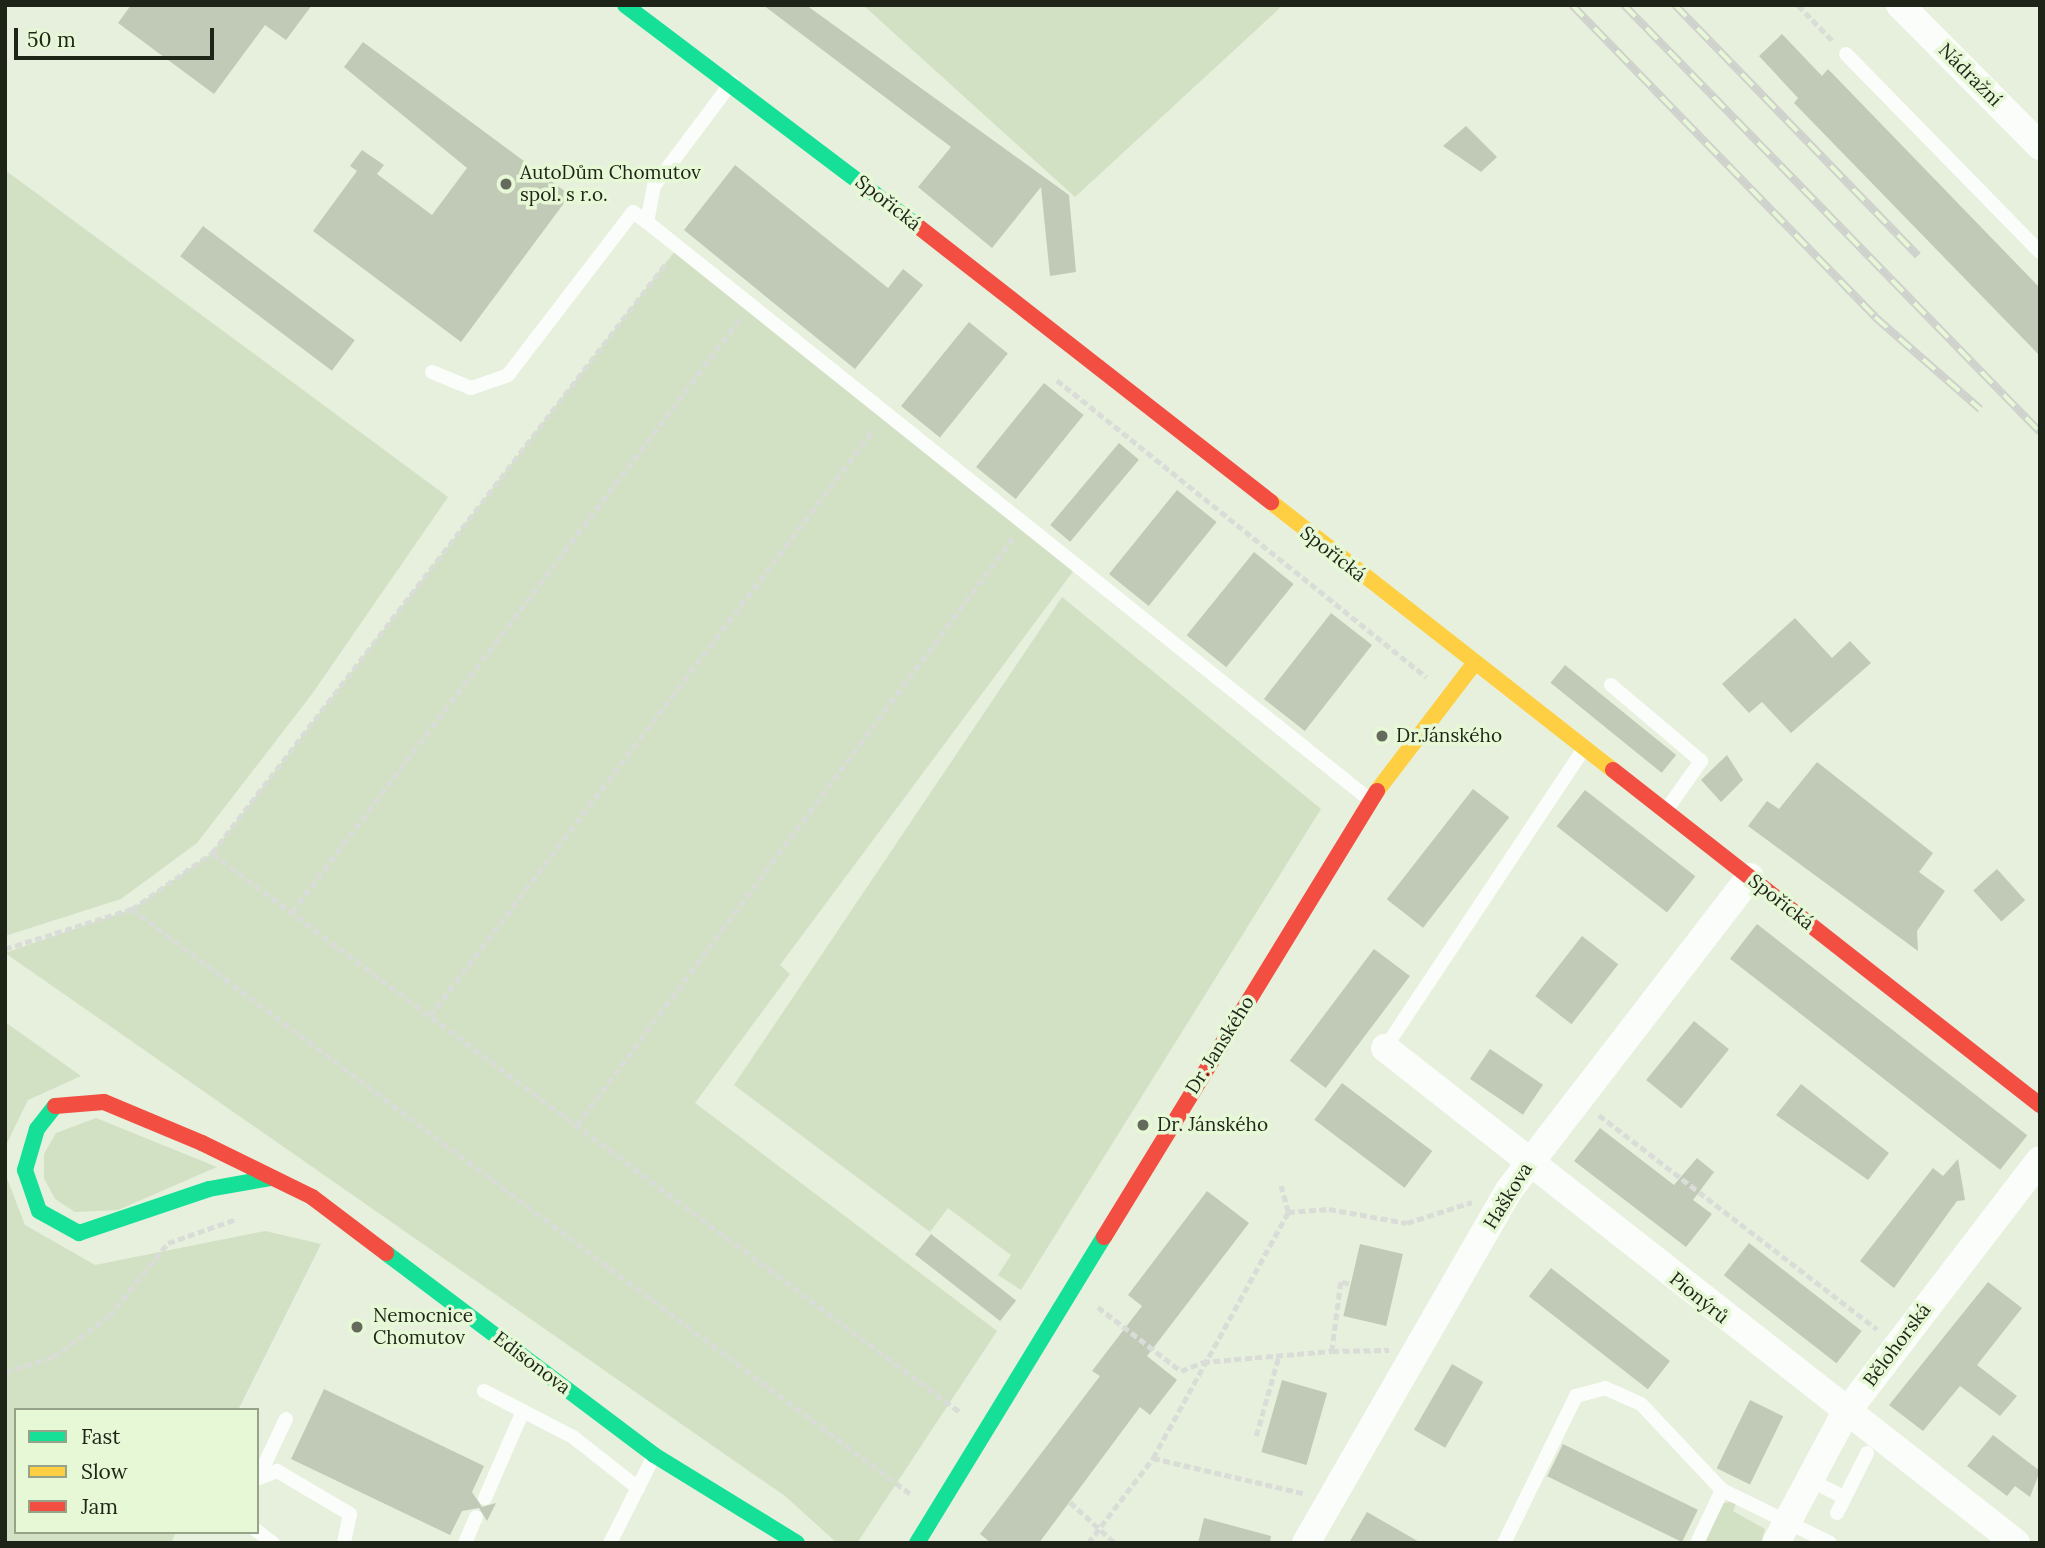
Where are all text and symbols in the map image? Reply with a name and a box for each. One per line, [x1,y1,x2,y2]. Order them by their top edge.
scale bar [18,14,217,58]
text: 50 m [27,26,76,53]
street label: Nádražní [1934,39,2006,111]
place label: AutoDům Chomutov spol. s r.o. [520,162,701,206]
street label: Spořická [851,170,925,236]
marker: AutoDům Chomutov spol. s r.o. [498,176,514,192]
street label: Spořická [1296,521,1370,587]
place label: Dr.Jánského [1396,725,1502,747]
marker: Dr.Jánského [1374,728,1390,744]
street label: Spořická [1744,869,1818,935]
street label: Dr. Janského [1181,992,1259,1098]
place label: Dr. Jánského [1157,1114,1268,1136]
marker: Dr. Jánského [1135,1117,1151,1133]
street label: Haškova [1479,1159,1537,1233]
street label: Pionýrů [1665,1267,1733,1329]
street label: Bělohorská [1858,1299,1936,1391]
place label: Nemocnice Chomutov [373,1305,473,1349]
marker: Nemocnice Chomutov [347,1317,367,1337]
street label: Edisonova [489,1327,575,1399]
legend [14,1408,259,1534]
text: Fast [81,1423,120,1450]
text: Slow [81,1458,128,1485]
text: Jam [81,1493,118,1520]

